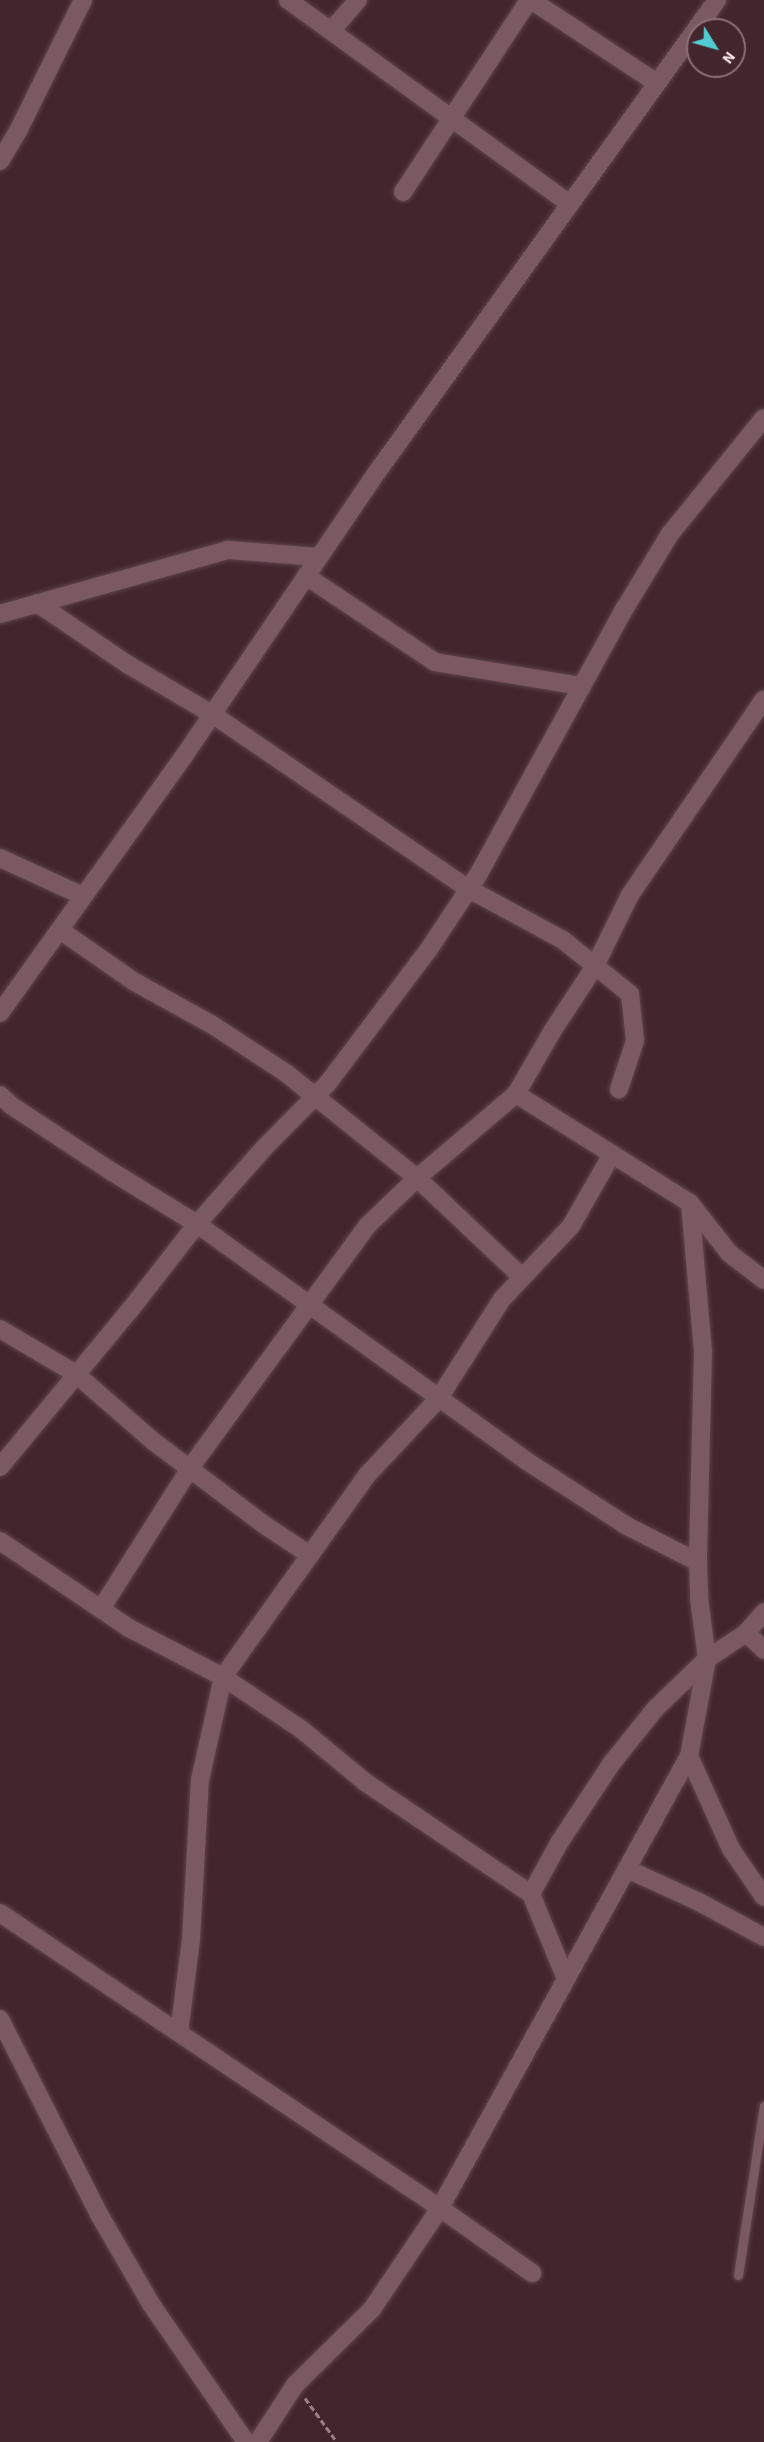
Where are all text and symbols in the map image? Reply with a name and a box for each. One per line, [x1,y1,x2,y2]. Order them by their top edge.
north arrow [686,18,746,78]
text: N [717,47,741,68]

